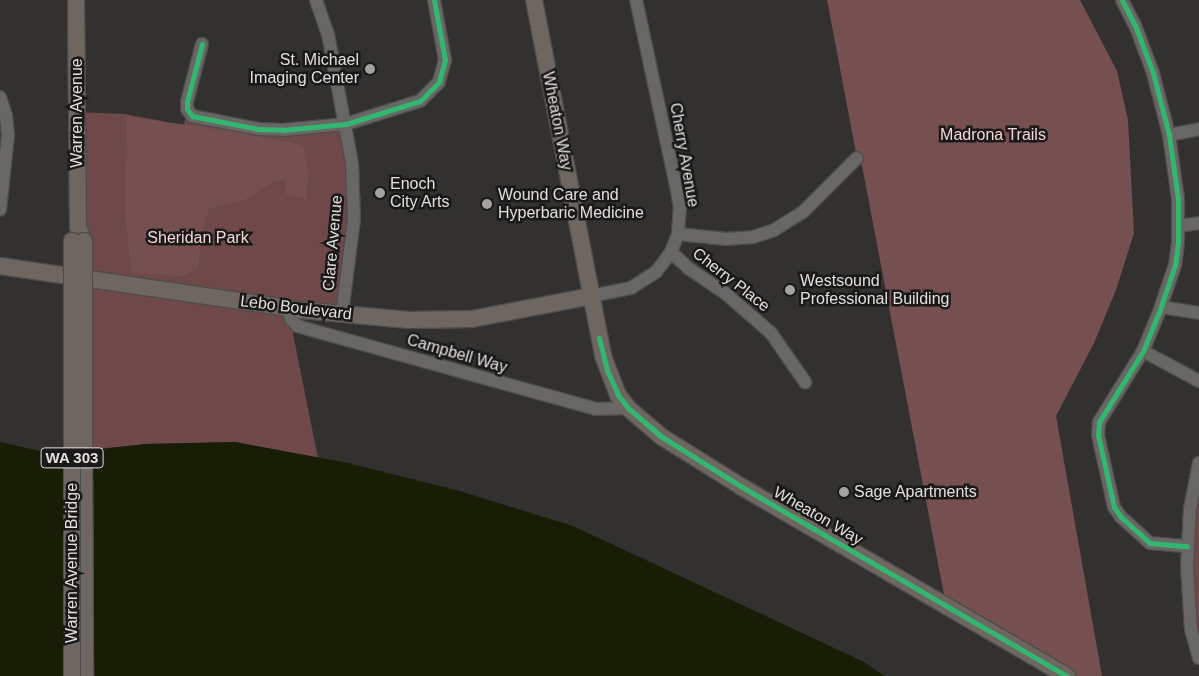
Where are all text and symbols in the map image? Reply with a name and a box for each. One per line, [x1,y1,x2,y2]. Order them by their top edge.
place label: St. Michael Imaging Center [250,50,359,88]
street label: Warren Avenue [67,58,87,168]
marker: St. Michael Imaging Center [363,62,377,76]
street label: Wheaton Way [538,70,576,172]
street label: Cherry Avenue [665,101,703,209]
park label: Madrona Trails [940,125,1046,145]
place label: Enoch City Arts [390,174,450,212]
place label: Wound Care and Hyperbaric Medicine [498,185,644,223]
marker: Enoch City Arts [374,187,386,199]
street label: Clare Avenue [319,194,347,292]
marker: Wound Care and Hyperbaric Medicine [480,197,494,211]
park label: Sheridan Park [147,228,249,248]
street label: Cherry Place [689,244,773,316]
place label: Westsound Professional Building [800,271,949,309]
marker: Westsound Professional Building [784,284,796,296]
street label: Lebo Boulevard [239,292,353,324]
street label: Campbell Way [405,331,509,377]
road number: WA 303 [40,446,104,470]
place label: Sage Apartments [854,482,978,502]
street label: Warren Avenue Bridge [62,483,82,643]
street label: Wheaton Way [770,483,866,549]
marker: Sage Apartments [838,486,850,498]

